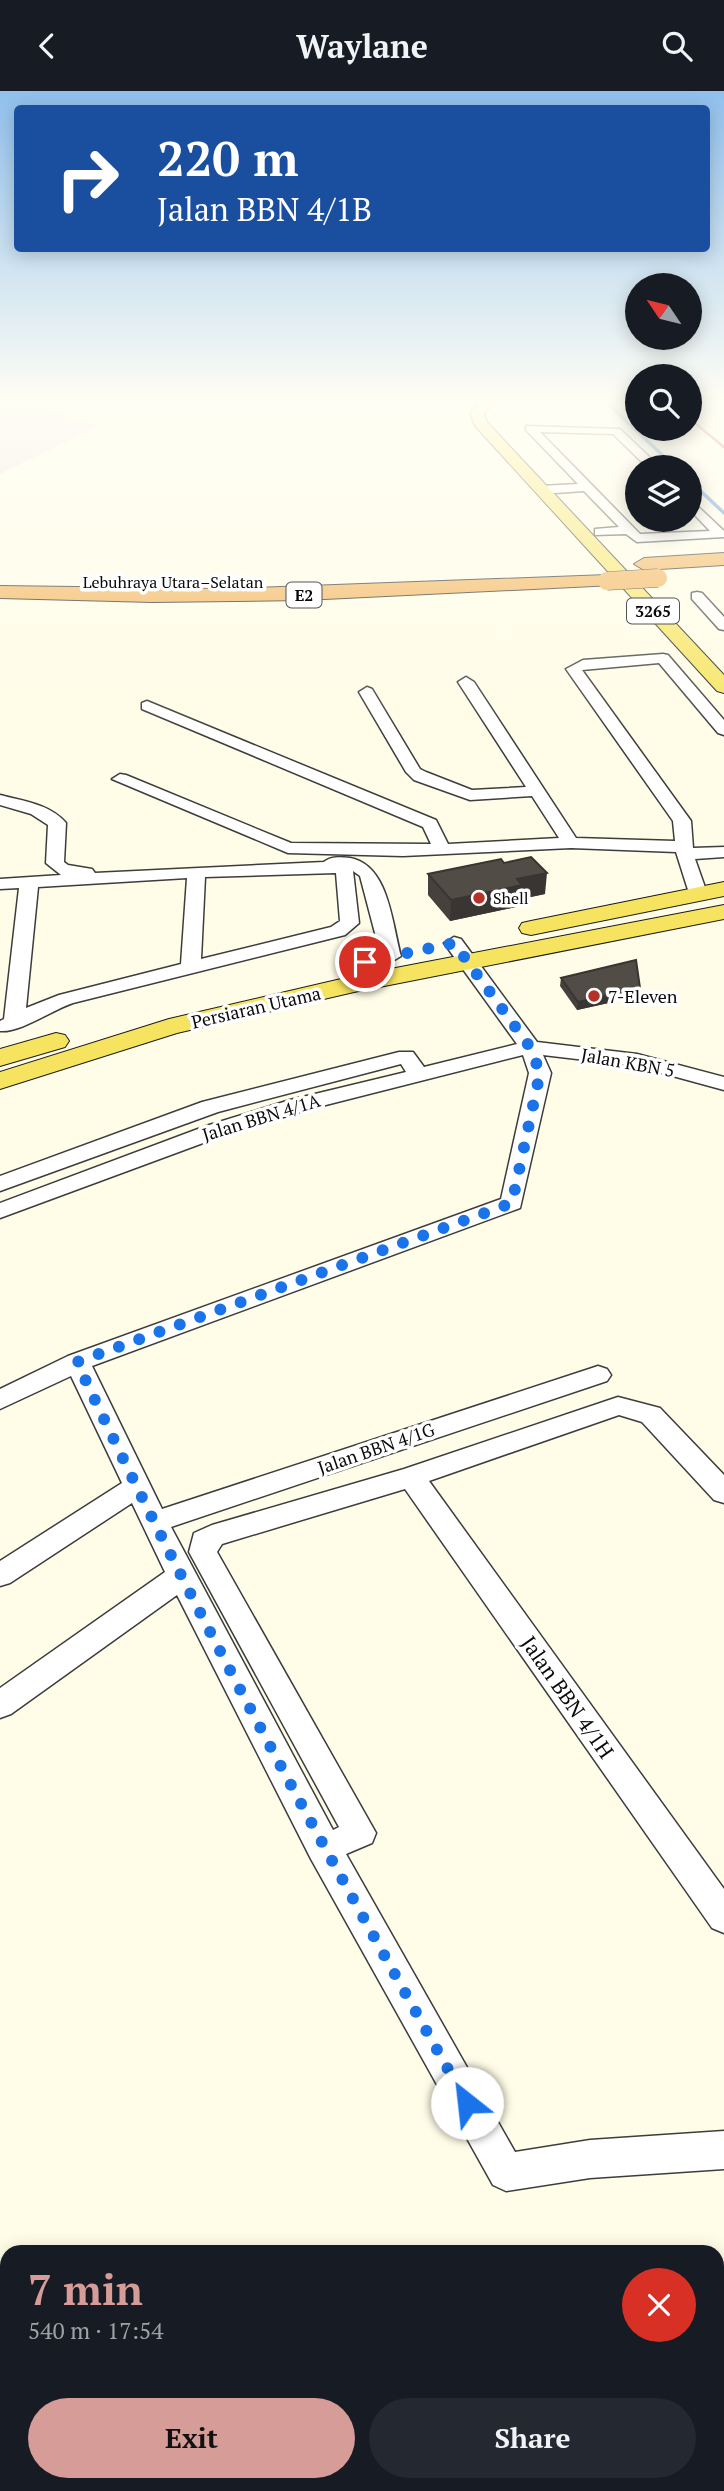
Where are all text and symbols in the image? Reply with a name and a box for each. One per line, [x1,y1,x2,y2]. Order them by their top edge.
text: Waylane [296,25,428,67]
icon: back [28,27,66,65]
icon: search [658,27,696,65]
text: 220 m [157,125,299,190]
icon: right [42,133,133,224]
text: Jalan BBN 4/1B [157,188,372,230]
north arrow [625,273,702,350]
map controls [625,273,702,532]
button: search [625,364,702,441]
button: layers [625,455,702,532]
street label: Lebuhraya Utara–Selatan [83,571,264,593]
road number: E2 [286,582,322,607]
road number: 3265 [627,599,679,624]
place label: Shell [493,887,529,909]
marker: Shell [471,890,487,906]
pin [335,932,395,992]
icon: arrive [346,943,384,981]
street label: Persiaran Utama [189,980,323,1034]
place label: 7-Eleven [608,984,678,1008]
marker: 7-Eleven [586,988,602,1004]
street label: Jalan KBN 5 [579,1042,677,1082]
street label: Jalan BBN 4/1A [199,1087,324,1146]
street label: Jalan BBN 4/1G [314,1417,438,1479]
street label: Jalan BBN 4/1H [515,1630,621,1764]
position arrow [430,2066,504,2140]
text: 7 min [28,2261,143,2317]
button: close [622,2268,696,2342]
text: 540 m · 17:54 [28,2315,163,2346]
button: Exit [28,2398,355,2478]
button: Share [369,2398,696,2478]

